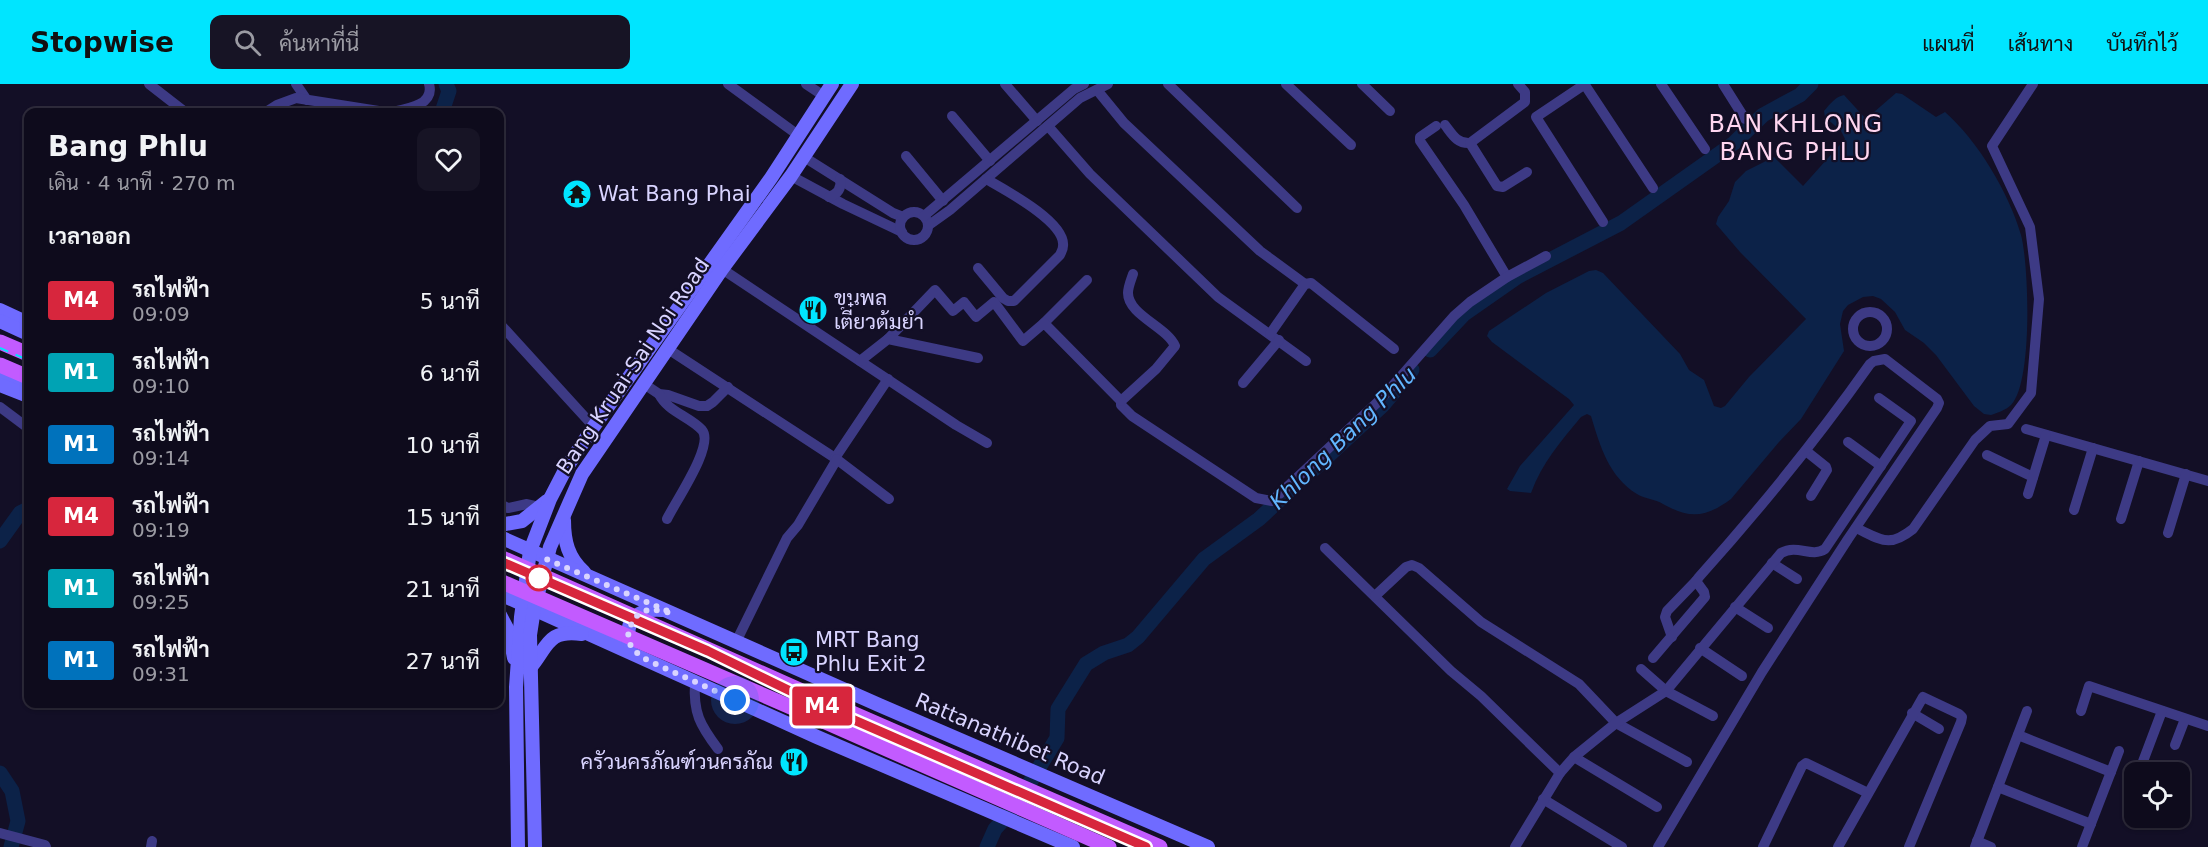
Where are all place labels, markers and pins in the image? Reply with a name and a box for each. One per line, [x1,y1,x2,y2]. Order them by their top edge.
temple icon: Wat Bang Phai [561,178,593,210]
place label: Wat Bang Phai [598,182,750,206]
place label: ขุนพล เตี๋ยวต้มยำ [834,286,924,334]
restaurant icon: ขุนพล เตี๋ยวต้มยำ [797,294,829,326]
unlabelled marker [526,565,552,591]
place label: MRT Bang Phlu Exit 2 [815,628,927,676]
bus stop icon: MRT Bang Phlu Exit 2 [778,636,810,668]
restaurant icon: ครัวนครภัณฑ์วนครภัณ [778,746,810,778]
place label: ครัวนครภัณฑ์วนครภัณ [581,748,773,774]

